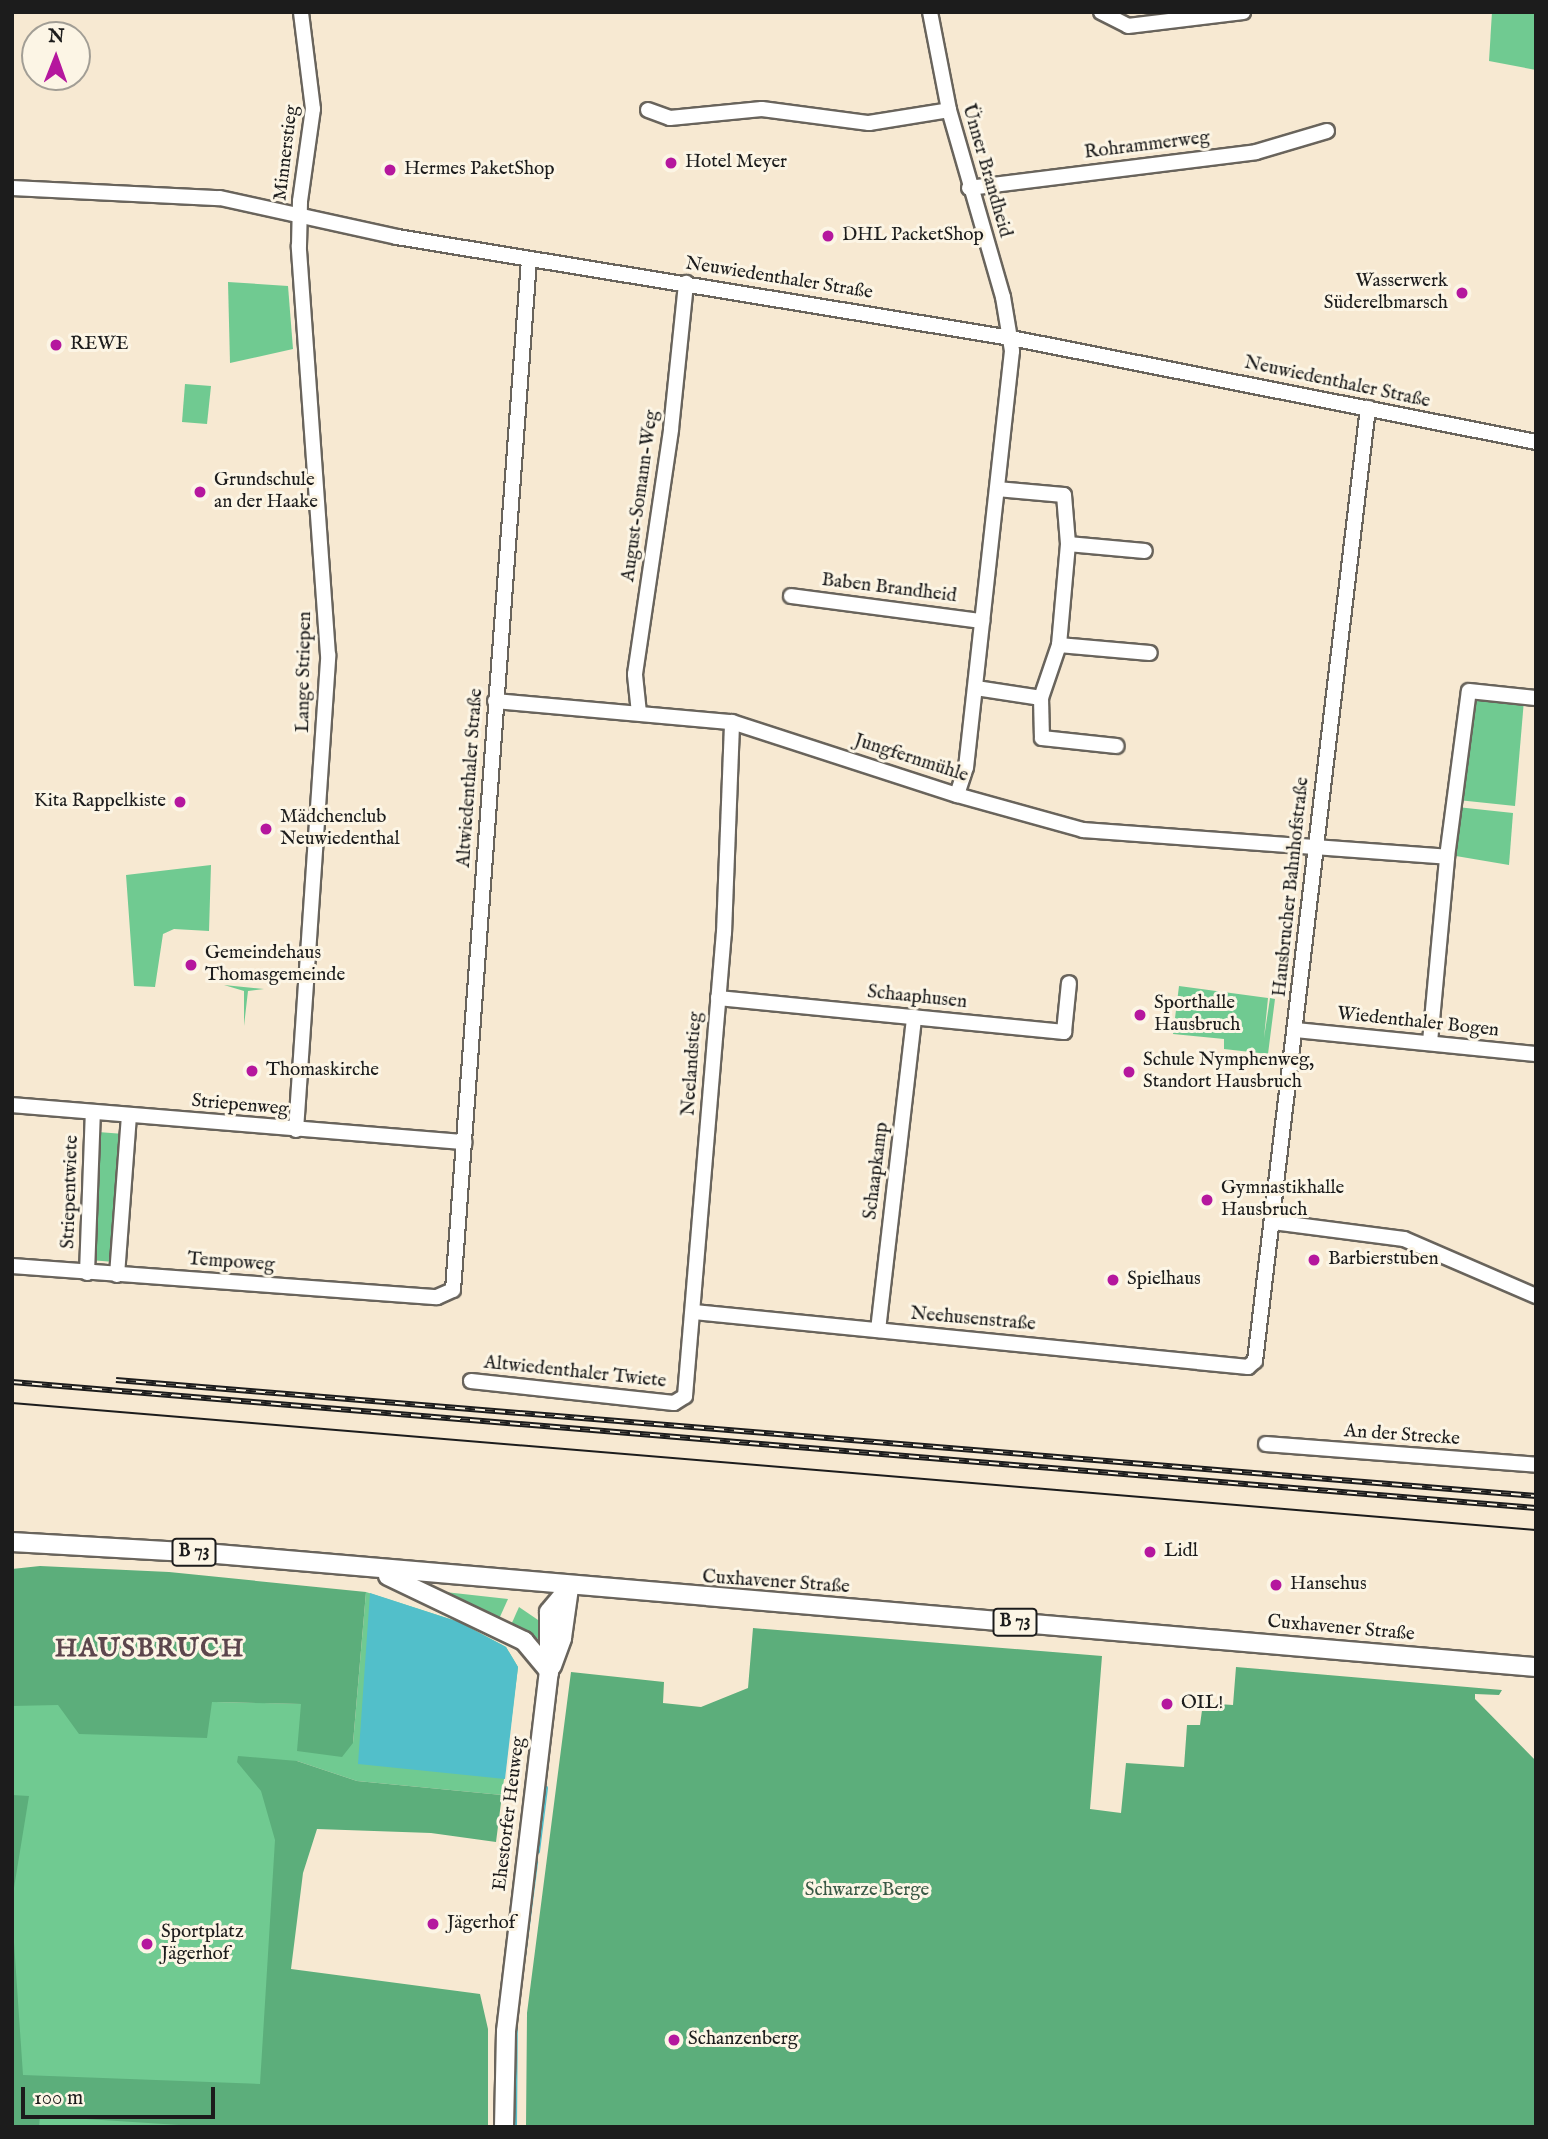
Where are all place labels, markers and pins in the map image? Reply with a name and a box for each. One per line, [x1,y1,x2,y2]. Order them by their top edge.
place label: Hotel Meyer [685,152,787,174]
marker: Hotel Meyer [663,155,679,171]
place label: Hermes PaketShop [404,159,555,181]
marker: Hermes PaketShop [382,162,398,178]
place label: DHL PacketShop [842,225,984,247]
marker: DHL PacketShop [820,228,836,244]
place label: Wasserwerk Süderelbmarsch [1324,271,1448,315]
marker: Wasserwerk Süderelbmarsch [1454,285,1470,301]
place label: REWE [70,334,129,356]
marker: REWE [48,337,64,353]
place label: Grundschule an der Haake [214,470,318,514]
marker: Grundschule an der Haake [192,484,208,500]
place label: Kita Rappelkiste [34,791,166,813]
marker: Kita Rappelkiste [172,794,188,810]
place label: Mädchenclub Neuwiedenthal [280,807,400,851]
marker: Mädchenclub Neuwiedenthal [258,821,274,837]
place label: Gemeindehaus Thomasgemeinde [205,943,345,987]
marker: Gemeindehaus Thomasgemeinde [183,957,199,973]
place label: Sporthalle Hausbruch [1154,993,1240,1037]
marker: Sporthalle Hausbruch [1132,1007,1148,1023]
place label: Schule Nymphenweg, Standort Hausbruch [1143,1050,1314,1094]
place label: Thomaskirche [266,1060,379,1082]
marker: Thomaskirche [244,1063,260,1079]
marker: Schule Nymphenweg, Standort Hausbruch [1121,1064,1137,1080]
place label: Gymnastikhalle Hausbruch [1221,1178,1344,1222]
marker: Gymnastikhalle Hausbruch [1199,1192,1215,1208]
place label: Barbierstuben [1328,1249,1439,1271]
marker: Barbierstuben [1306,1252,1322,1268]
place label: Spielhaus [1127,1269,1201,1291]
marker: Spielhaus [1105,1272,1121,1288]
place label: Lidl [1164,1541,1198,1563]
marker: Lidl [1142,1544,1158,1560]
place label: Hansehus [1290,1574,1367,1596]
marker: Hansehus [1268,1577,1284,1593]
place label: OIL! [1181,1693,1223,1715]
marker: OIL! [1159,1696,1175,1712]
place label: Jägerhof [447,1913,516,1935]
marker: Jägerhof [425,1916,441,1932]
place label: Sportplatz Jägerhof [161,1922,244,1966]
marker: Sportplatz Jägerhof [139,1936,155,1952]
place label: Schanzenberg [688,2029,798,2051]
marker: Schanzenberg [666,2032,682,2048]

